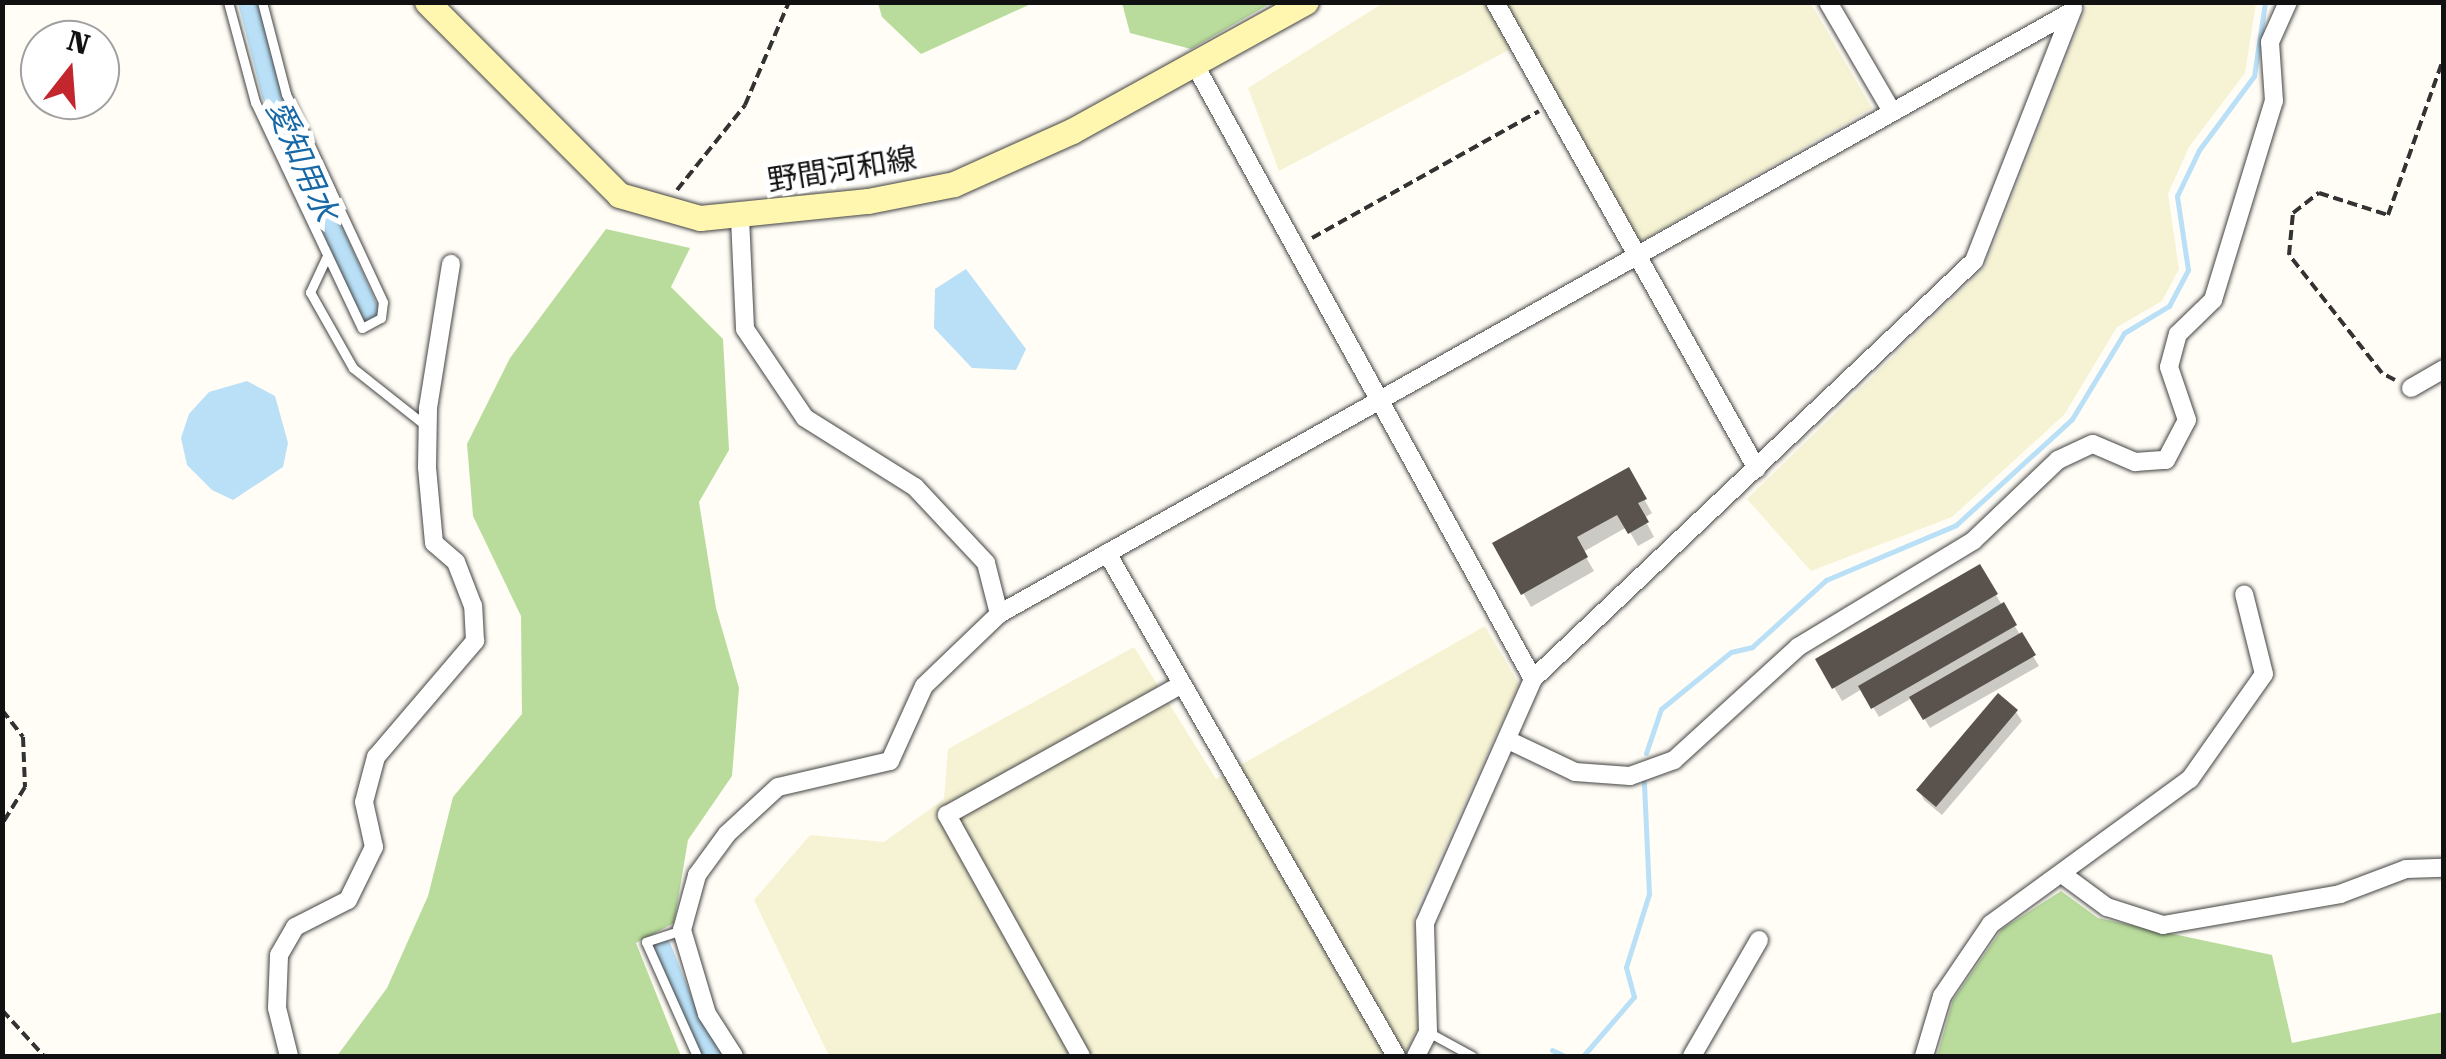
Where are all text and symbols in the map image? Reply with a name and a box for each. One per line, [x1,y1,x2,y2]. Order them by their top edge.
north arrow [20,20,120,120]
text: N [63,24,93,62]
water label: 愛知用水 [258,95,346,227]
street label: 野間河和線 [765,140,919,200]

